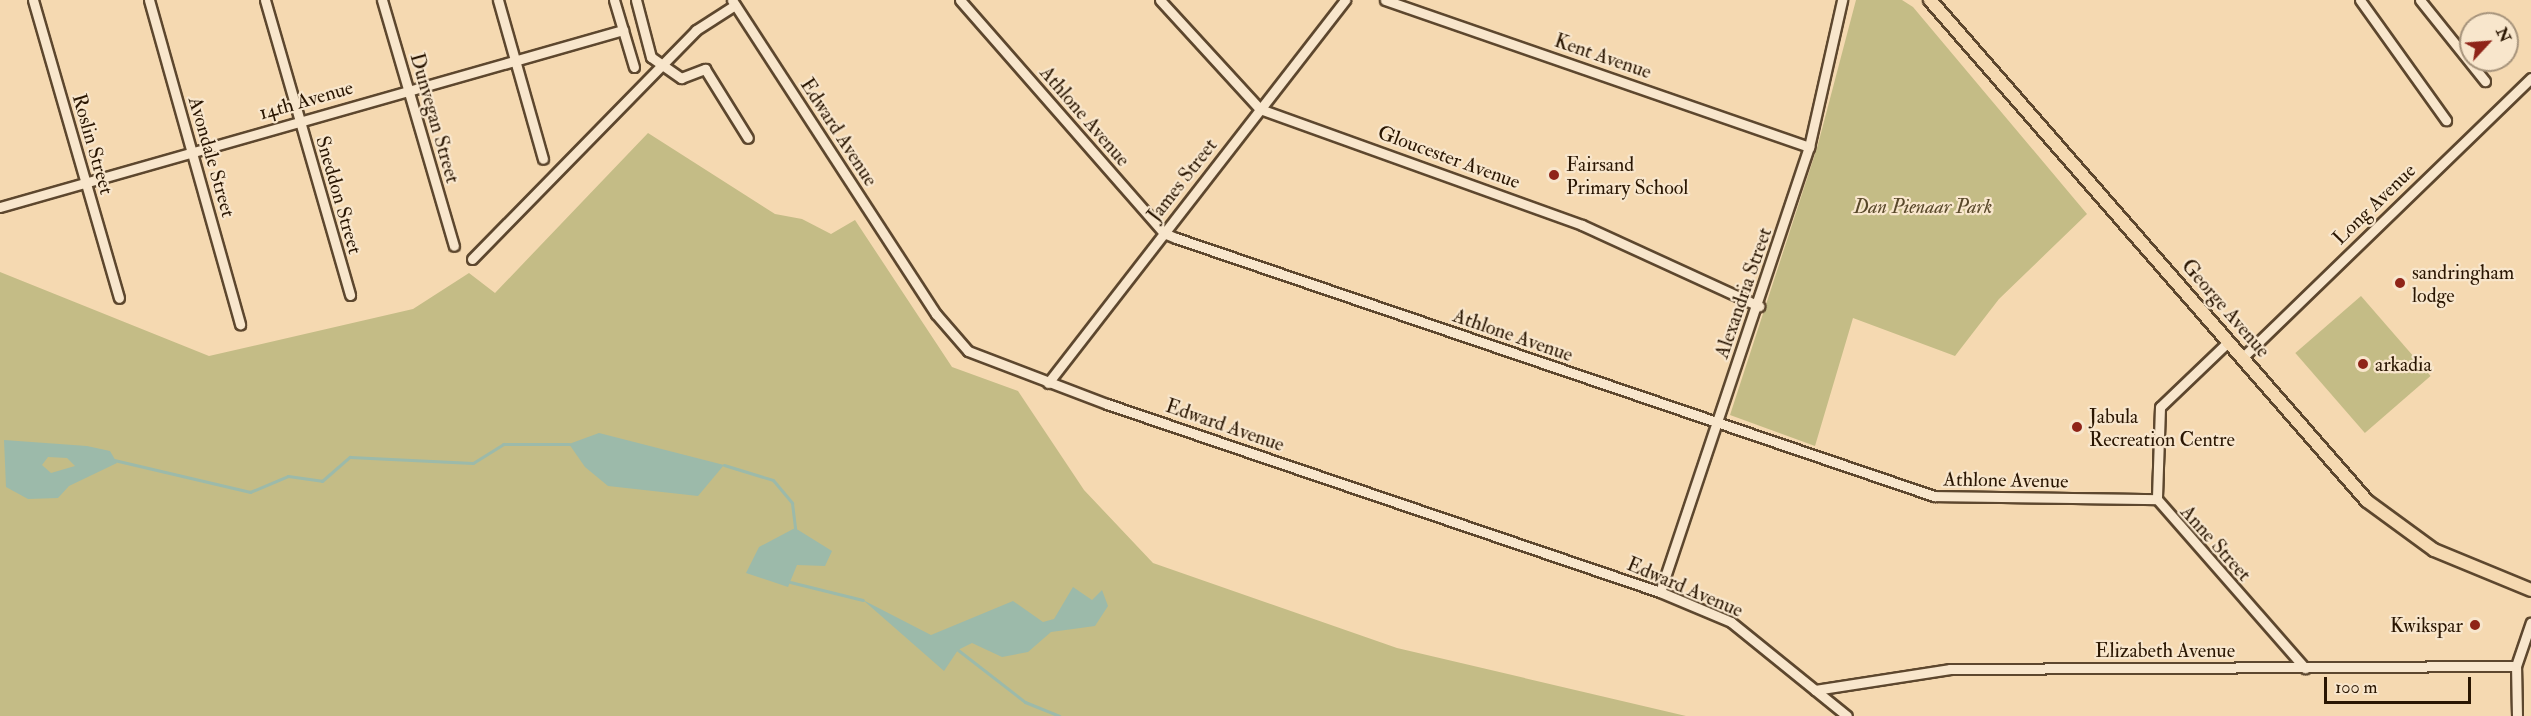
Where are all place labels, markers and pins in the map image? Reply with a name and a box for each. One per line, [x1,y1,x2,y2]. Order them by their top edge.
place label: Fairsand Primary School [1566,152,1688,199]
marker: Fairsand Primary School [1547,168,1561,182]
place label: sandringham lodge [2412,260,2514,307]
marker: sandringham lodge [2393,276,2407,290]
place label: arkadia [2375,352,2432,376]
marker: arkadia [2356,357,2370,371]
place label: Jabula Recreation Centre [2089,404,2235,451]
marker: Jabula Recreation Centre [2070,420,2084,434]
place label: Kwikspar [2390,613,2463,637]
marker: Kwikspar [2468,618,2482,632]

